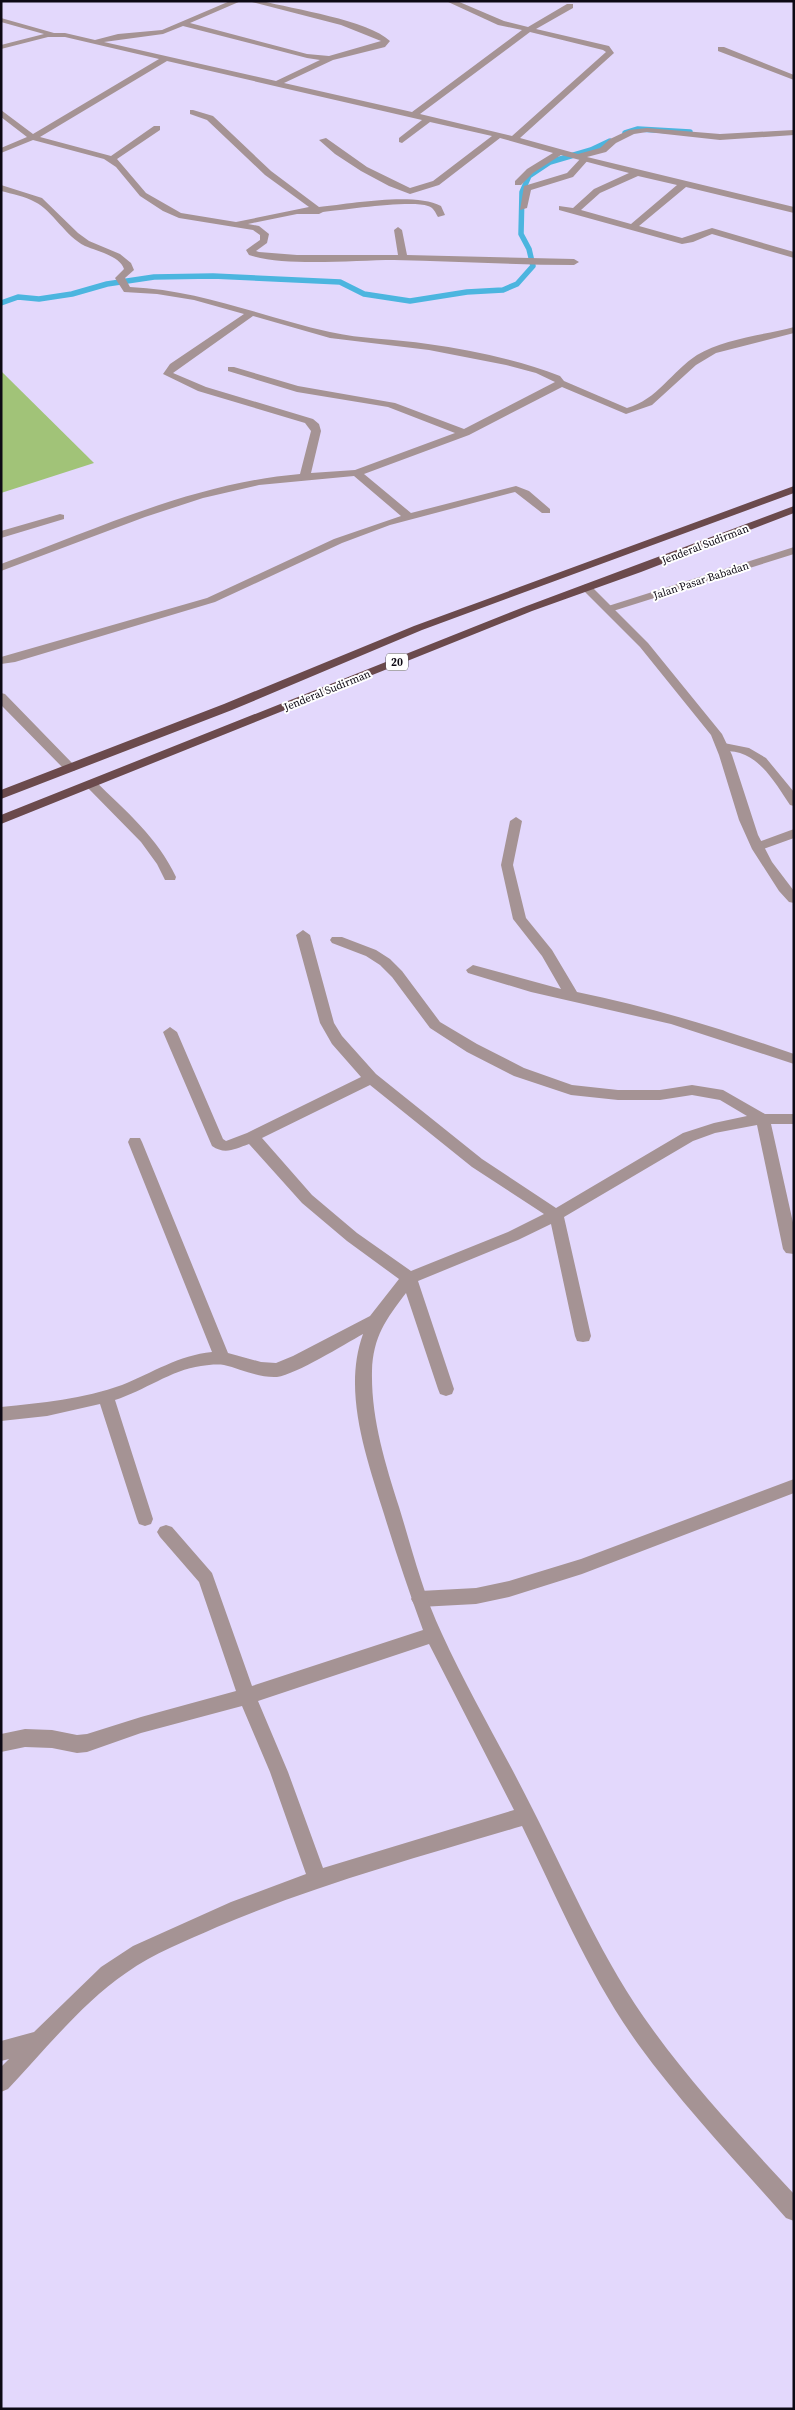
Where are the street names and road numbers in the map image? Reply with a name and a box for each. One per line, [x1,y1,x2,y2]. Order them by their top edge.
street label: Jenderal Sudirman [659,521,751,568]
street label: Jalan Pasar Babadan [650,558,751,603]
road number: 20 [386,654,408,670]
street label: Jenderal Sudirman [281,666,373,715]

